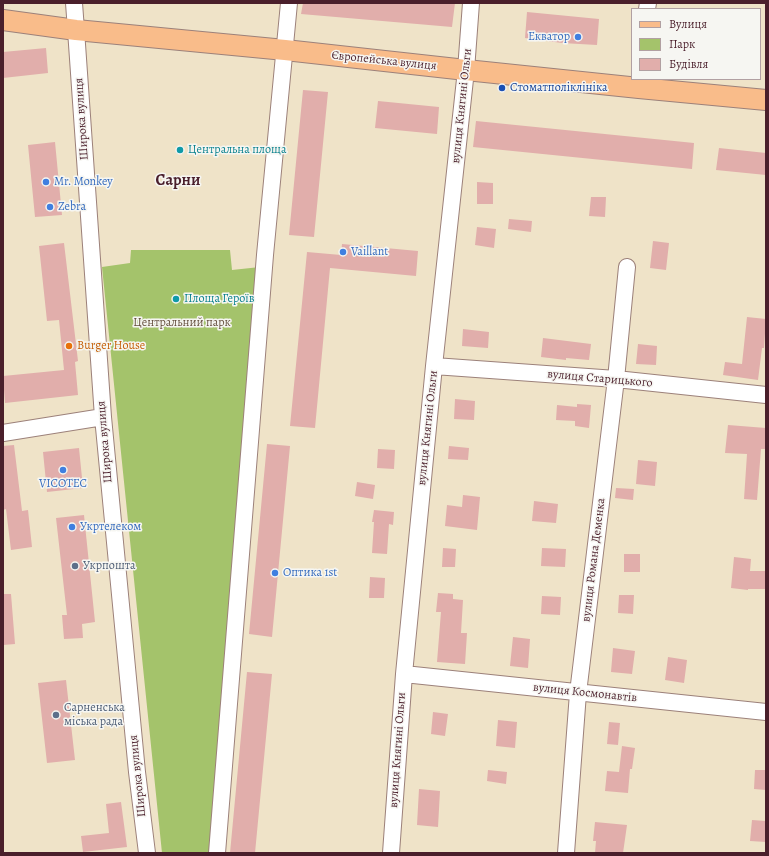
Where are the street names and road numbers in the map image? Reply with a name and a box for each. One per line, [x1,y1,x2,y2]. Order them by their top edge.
street label: Європейська вулиця [331,48,437,74]
street label: вулиця Княгині Ольги [449,48,475,164]
street label: Широка вулиця [72,77,92,161]
street label: вулиця Старицького [547,367,653,391]
street label: вулиця Княгині Ольги [415,370,441,486]
street label: Широка вулиця [94,400,116,484]
street label: вулиця Романа Деменка [579,497,609,623]
street label: вулиця Космонавтів [532,680,638,706]
street label: вулиця Княгині Ольги [387,692,409,808]
street label: Широка вулиця [127,734,149,818]

